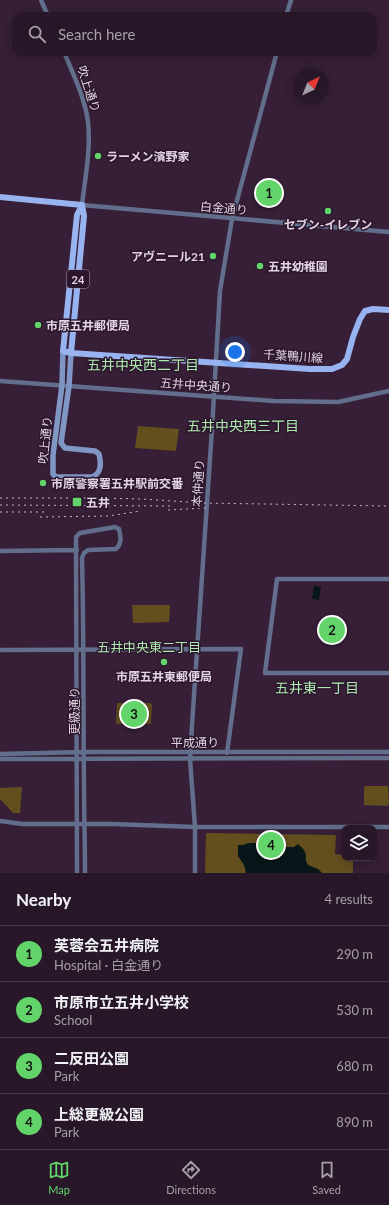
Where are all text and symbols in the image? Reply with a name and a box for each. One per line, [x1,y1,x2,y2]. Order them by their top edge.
search box [12,12,377,56]
icon: search [26,23,48,45]
text: Search here [58,25,135,43]
street label: 吹上通り [74,64,104,114]
north arrow [293,68,329,104]
place label: ラーメン濱野家 [106,149,190,164]
marker: ラーメン濱野家 [93,151,103,161]
pin: 1 [256,178,282,208]
street label: 白金通り [199,198,249,218]
marker: セブン-イレブン [323,206,333,216]
place label: セブン-イレブン [284,217,372,232]
place label: アヴニール21 [131,249,205,264]
marker: アヴニール21 [208,251,218,261]
place label: 五井幼稚園 [268,259,328,274]
marker: 五井幼稚園 [255,261,265,271]
road number: 24 [67,270,89,288]
place label: 市原五井郵便局 [46,318,130,333]
marker: 市原五井郵便局 [33,320,43,330]
your location [225,342,245,362]
street label: 千葉鴨川線 [263,346,323,366]
district label: 五井中央西二丁目 [87,356,199,373]
street label: 五井中央通り [160,375,232,395]
street label: 吹上通り [35,415,55,465]
district label: 五井中央西三丁目 [187,417,299,434]
street label: 本仲通り [189,459,207,507]
place label: 市原警察署五井駅前交番 [51,476,184,491]
marker: 市原警察署五井駅前交番 [38,478,48,488]
place label: 五井 [86,495,110,510]
marker: 五井 [71,496,83,508]
pin: 2 [319,615,345,645]
district label: 五井中央東二丁目 [97,639,201,655]
marker: 市原五井東郵便局 [159,657,169,667]
place label: 市原五井東郵便局 [116,669,212,684]
district label: 五井東一丁目 [275,679,359,696]
street label: 更級通り [67,687,82,735]
pin: 3 [121,699,147,729]
street label: 平成通り [171,735,219,750]
map controls [341,825,377,861]
button: layers [341,825,377,861]
pin: 4 [258,830,284,860]
text: Nearby [16,889,71,910]
text: 4 results [325,891,373,907]
text: 芙蓉会五井病院 [54,936,159,954]
text: 1 [25,946,33,962]
text: 290 m [336,946,373,962]
text: Hospital · 白金通り [54,957,163,973]
text: 市原市立五井小学校 [54,993,189,1011]
text: 2 [25,1002,33,1018]
text: 530 m [336,1002,373,1018]
text: School [54,1012,92,1028]
text: 二反田公園 [54,1049,129,1067]
text: 3 [25,1058,33,1074]
text: 680 m [336,1058,373,1074]
text: Park [54,1068,79,1084]
text: 上総更級公園 [54,1105,144,1123]
text: 4 [25,1114,33,1130]
text: 890 m [336,1114,373,1130]
text: Park [54,1124,79,1140]
tab: Map [48,1159,70,1196]
tab: Directions [166,1159,216,1196]
tab: Saved [312,1159,341,1196]

